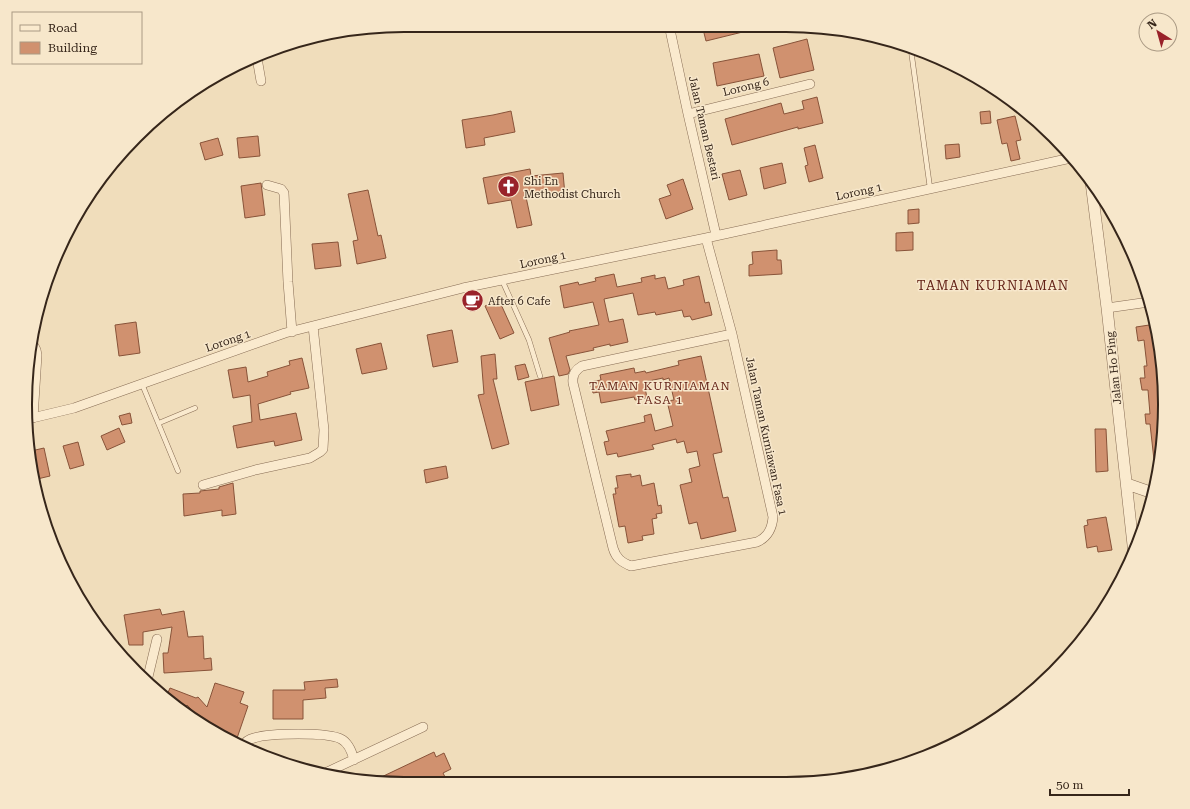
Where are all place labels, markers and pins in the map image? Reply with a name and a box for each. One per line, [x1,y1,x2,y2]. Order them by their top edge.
church icon: Shi En Methodist Church [496,174,522,200]
place label: Shi En Methodist Church [524,175,621,201]
cafe icon: After 6 Cafe [460,288,486,314]
place label: After 6 Cafe [488,295,551,308]

